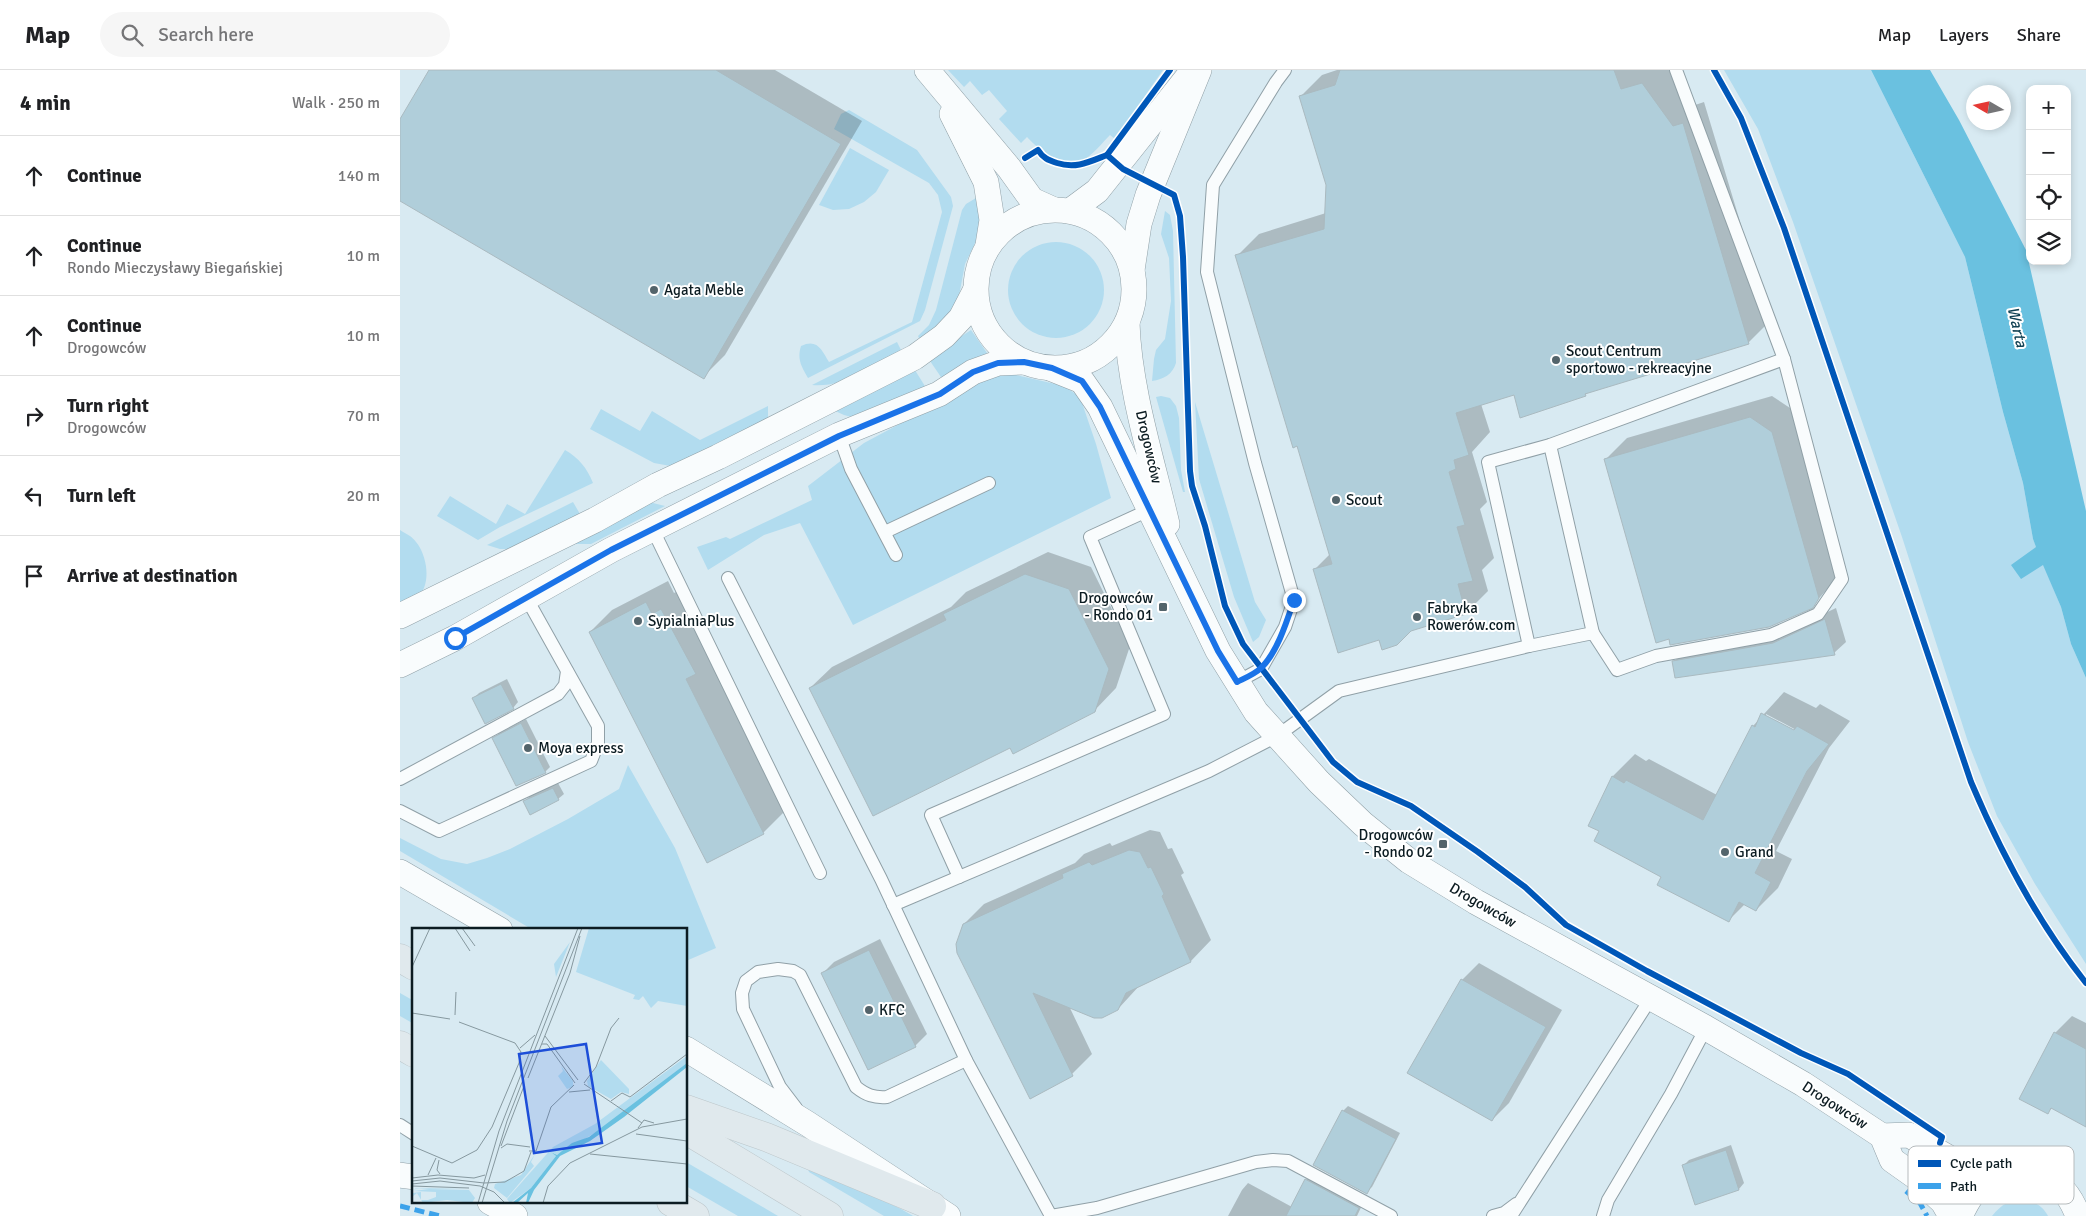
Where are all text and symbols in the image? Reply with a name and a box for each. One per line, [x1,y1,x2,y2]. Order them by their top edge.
search box [100,12,450,57]
text: Map [25,20,70,50]
icon: search [118,21,146,49]
text: Search here [158,23,254,47]
text: Map [1878,24,1911,46]
text: Layers [1939,24,1989,46]
text: Share [2017,24,2061,46]
north arrow [1966,85,2011,130]
map controls [2026,85,2071,265]
button: + [2026,85,2071,130]
text: 4 min [20,90,71,116]
text: Walk · 250 m [292,93,380,113]
button: − [2026,130,2071,175]
icon: ahead [20,162,48,190]
text: Continue [67,164,142,188]
text: 140 m [338,166,380,186]
button: locate [2026,175,2071,220]
button: layers [2026,220,2071,265]
text: Continue [67,234,142,258]
icon: ahead [20,242,48,270]
text: 10 m [346,246,380,266]
text: Rondo Mieczysławy Biegańskiej [67,258,283,278]
place label: Agata Meble [664,281,744,299]
marker: Agata Meble [648,284,660,296]
water label: Warta [2003,305,2032,350]
text: Continue [67,314,142,338]
icon: ahead [20,322,48,350]
text: 10 m [346,326,380,346]
text: Drogowców [67,338,146,358]
place label: Scout Centrum sportowo - rekreacyjne [1566,342,1712,377]
marker: Scout Centrum sportowo - rekreacyjne [1550,354,1562,366]
text: Turn right [67,394,149,418]
icon: right [20,402,48,430]
text: 70 m [346,406,380,426]
street label: Drogowców [1132,409,1166,485]
text: Drogowców [67,418,146,438]
icon: left [20,482,48,510]
text: Turn left [67,484,136,508]
text: 20 m [346,486,380,506]
place label: Scout [1346,491,1383,509]
marker: Scout [1330,494,1342,506]
icon: arrive [20,562,48,590]
text: Arrive at destination [67,564,238,588]
place label: Drogowców - Rondo 01 [1079,589,1153,624]
route end [1283,589,1306,612]
place label: Fabryka Rowerów.com [1427,599,1515,634]
marker: Drogowców - Rondo 01 [1157,601,1169,613]
marker: Fabryka Rowerów.com [1411,611,1423,623]
place label: SypialniaPlus [648,612,735,630]
marker: SypialniaPlus [632,615,644,627]
route start [444,627,467,650]
place label: Moya express [538,739,624,757]
marker: Moya express [522,742,534,754]
place label: Drogowców - Rondo 02 [1359,826,1433,861]
marker: Drogowców - Rondo 02 [1437,838,1449,850]
place label: Grand [1735,843,1774,861]
marker: Grand [1719,846,1731,858]
street label: Drogowców [1446,879,1520,931]
inset map [412,928,688,1204]
place label: KFC [879,1001,905,1019]
marker: KFC [863,1004,875,1016]
street label: Drogowców [1799,1077,1871,1133]
legend [1908,1146,2074,1204]
text: Cycle path [1950,1155,2012,1172]
text: Path [1950,1178,1977,1195]

